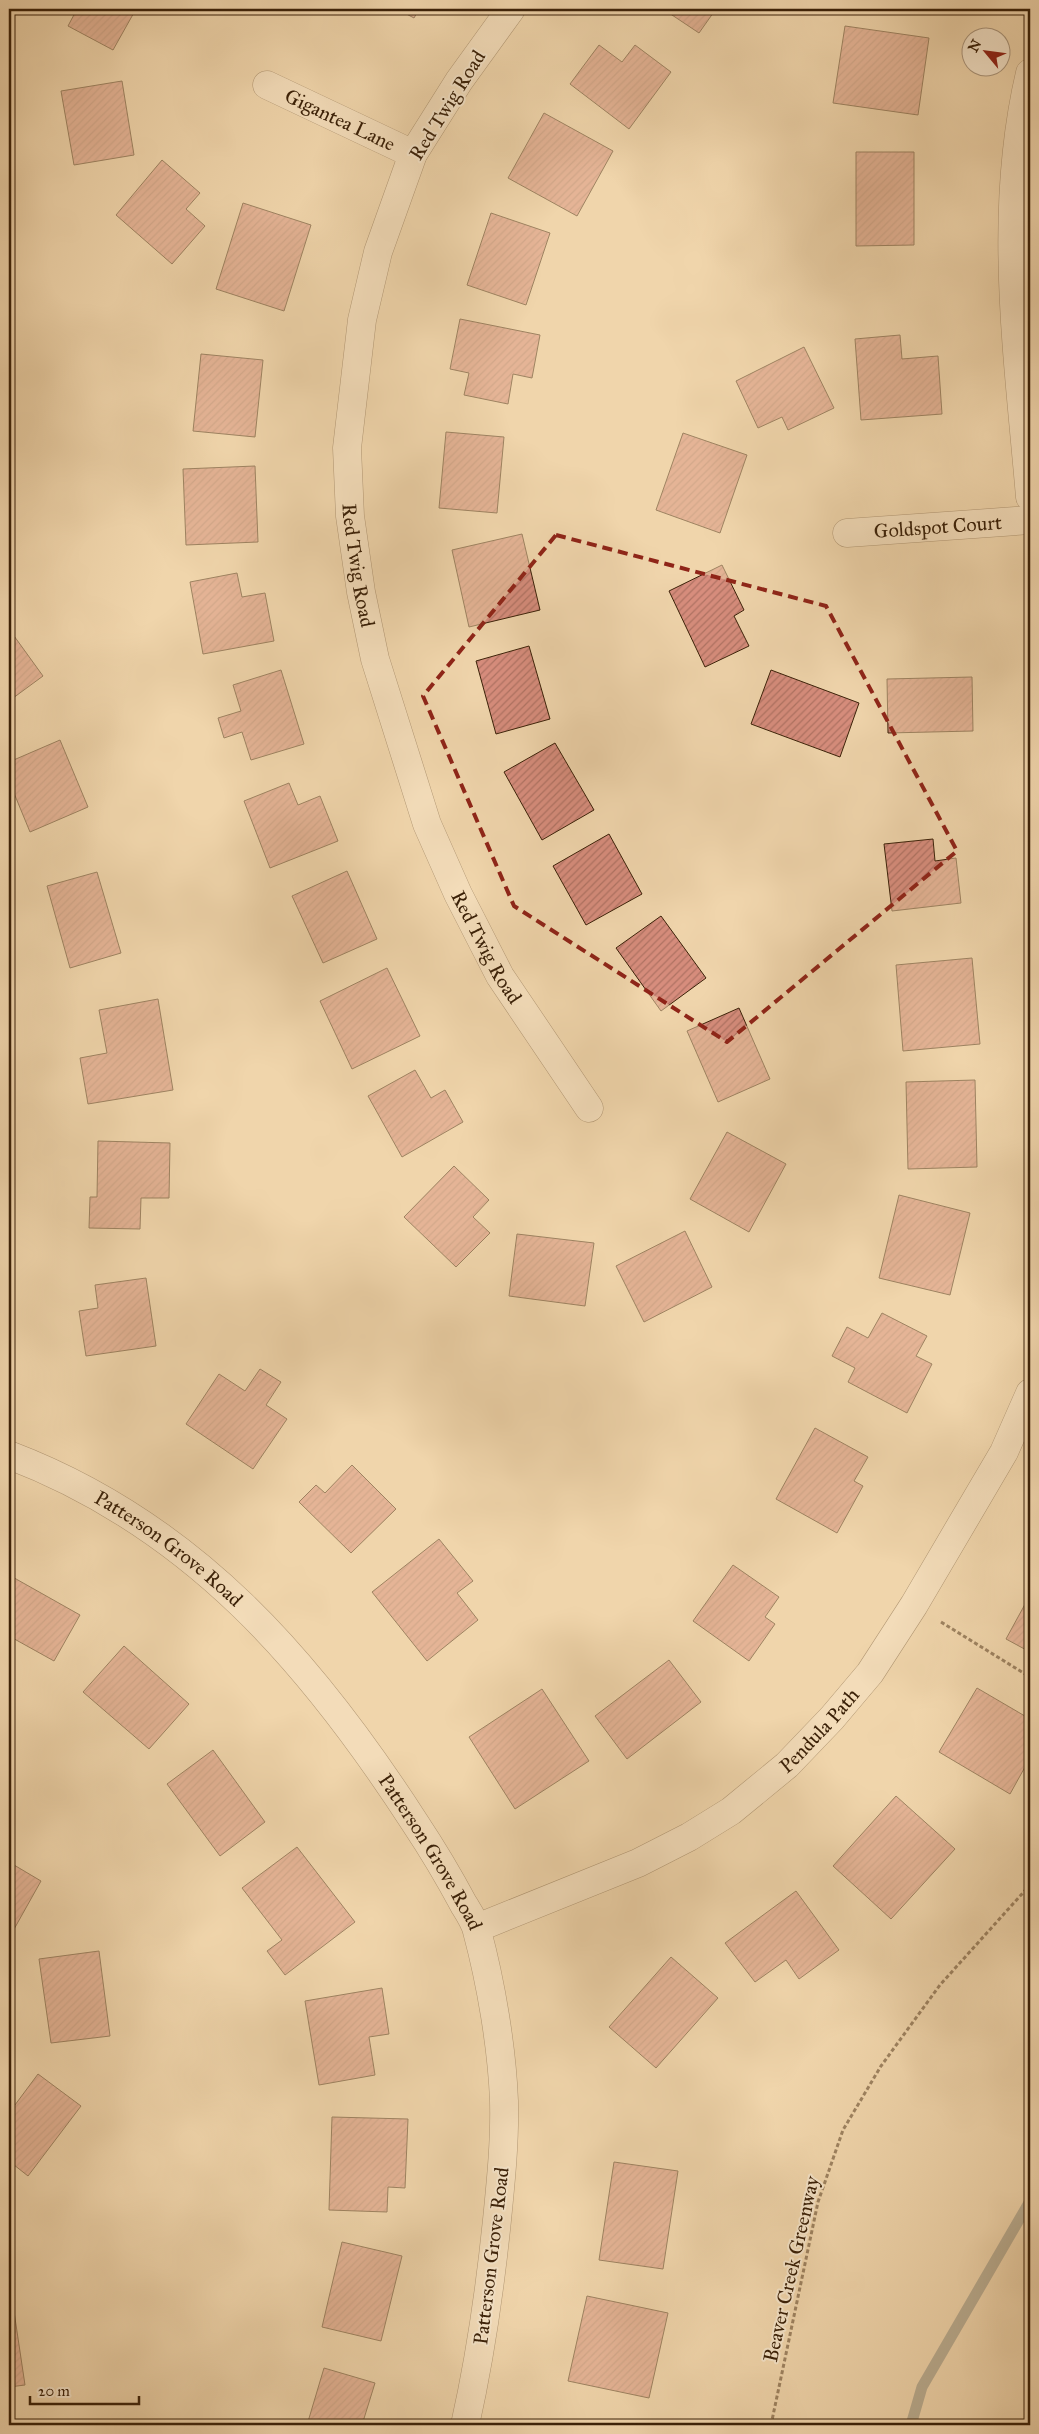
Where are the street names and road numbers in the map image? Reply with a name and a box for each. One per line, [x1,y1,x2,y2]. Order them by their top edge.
street label: Red Twig Road [404,46,491,165]
street label: Gigantea Lane [281,83,399,156]
street label: Red Twig Road [337,503,380,629]
street label: Goldspot Court [873,510,1003,543]
street label: Red Twig Road [446,887,527,1008]
street label: Patterson Grove Road [90,1485,248,1611]
street label: Pendula Path [775,1683,864,1778]
street label: Patterson Grove Road [374,1769,488,1933]
street label: Patterson Grove Road [468,2166,514,2346]
street label: Beaver Creek Greenway [758,2173,824,2364]

